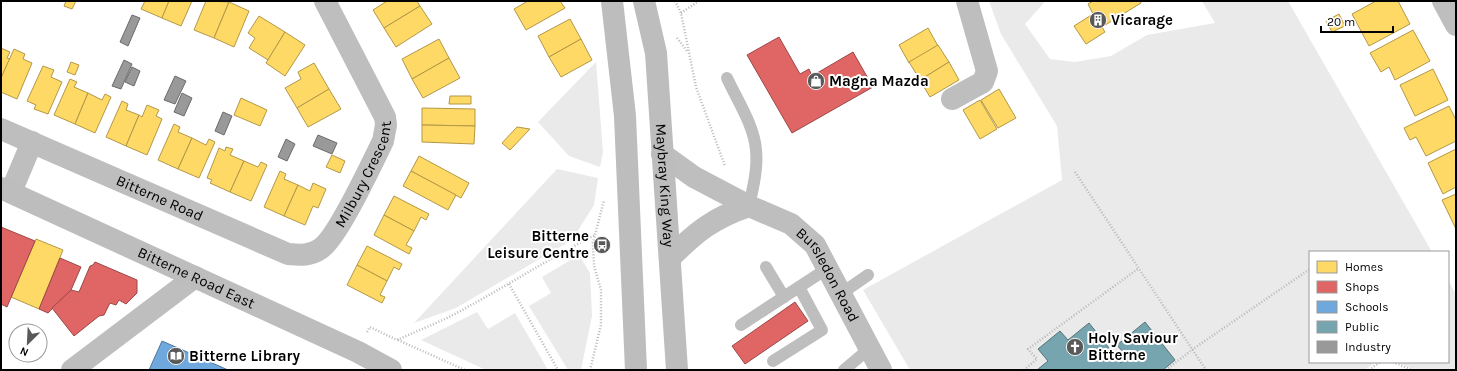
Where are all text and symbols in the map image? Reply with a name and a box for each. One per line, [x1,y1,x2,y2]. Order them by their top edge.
scale bar [1321,8,1393,34]
building icon: Vicarage [1088,10,1108,30]
place label: Vicarage [1111,11,1173,29]
text: 20 m [1327,15,1355,29]
shop icon: Magna Mazda [806,71,826,91]
place label: Magna Mazda [829,72,929,90]
street label: Milbury Crescent [331,120,395,231]
street label: Maybray King Way [652,123,678,248]
street label: Bitterne Road [113,171,206,225]
street label: Bursledon Road [792,224,863,325]
place label: Bitterne Leisure Centre [487,227,589,262]
bus stop icon: Bitterne Leisure Centre [592,235,612,255]
street label: Bitterne Road East [135,243,258,313]
legend [1309,251,1449,363]
text: Homes [1345,260,1383,274]
text: Shops [1345,280,1379,294]
text: Schools [1345,300,1388,314]
text: Public [1345,320,1379,334]
north arrow [8,323,48,363]
place label: Holy Saviour Bitterne [1088,329,1178,364]
church icon: Holy Saviour Bitterne [1065,337,1085,357]
text: Industry [1345,340,1391,354]
text: N [18,344,30,359]
library icon: Bitterne Library [166,346,186,366]
place label: Bitterne Library [189,347,300,365]

